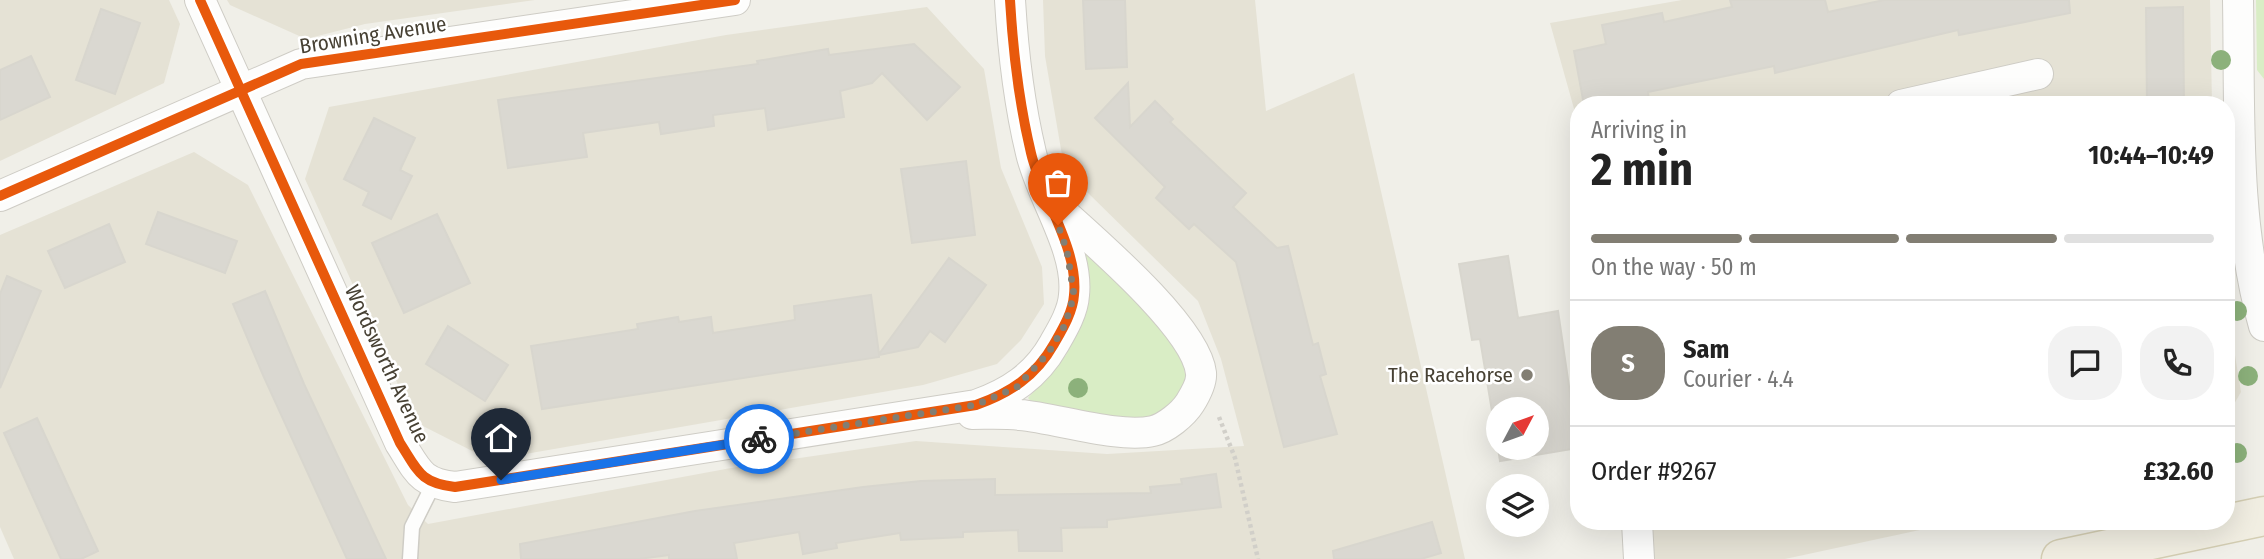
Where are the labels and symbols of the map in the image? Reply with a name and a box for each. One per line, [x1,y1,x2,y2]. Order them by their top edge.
street label: Browning Avenue [298,11,448,59]
pin [1028,153,1088,225]
street label: Wordsworth Avenue [339,281,435,447]
place label: The Racehorse [1388,362,1513,388]
marker: The Racehorse [1519,367,1535,383]
north arrow [1486,397,1549,460]
courier [724,404,794,474]
pin [471,408,531,480]

